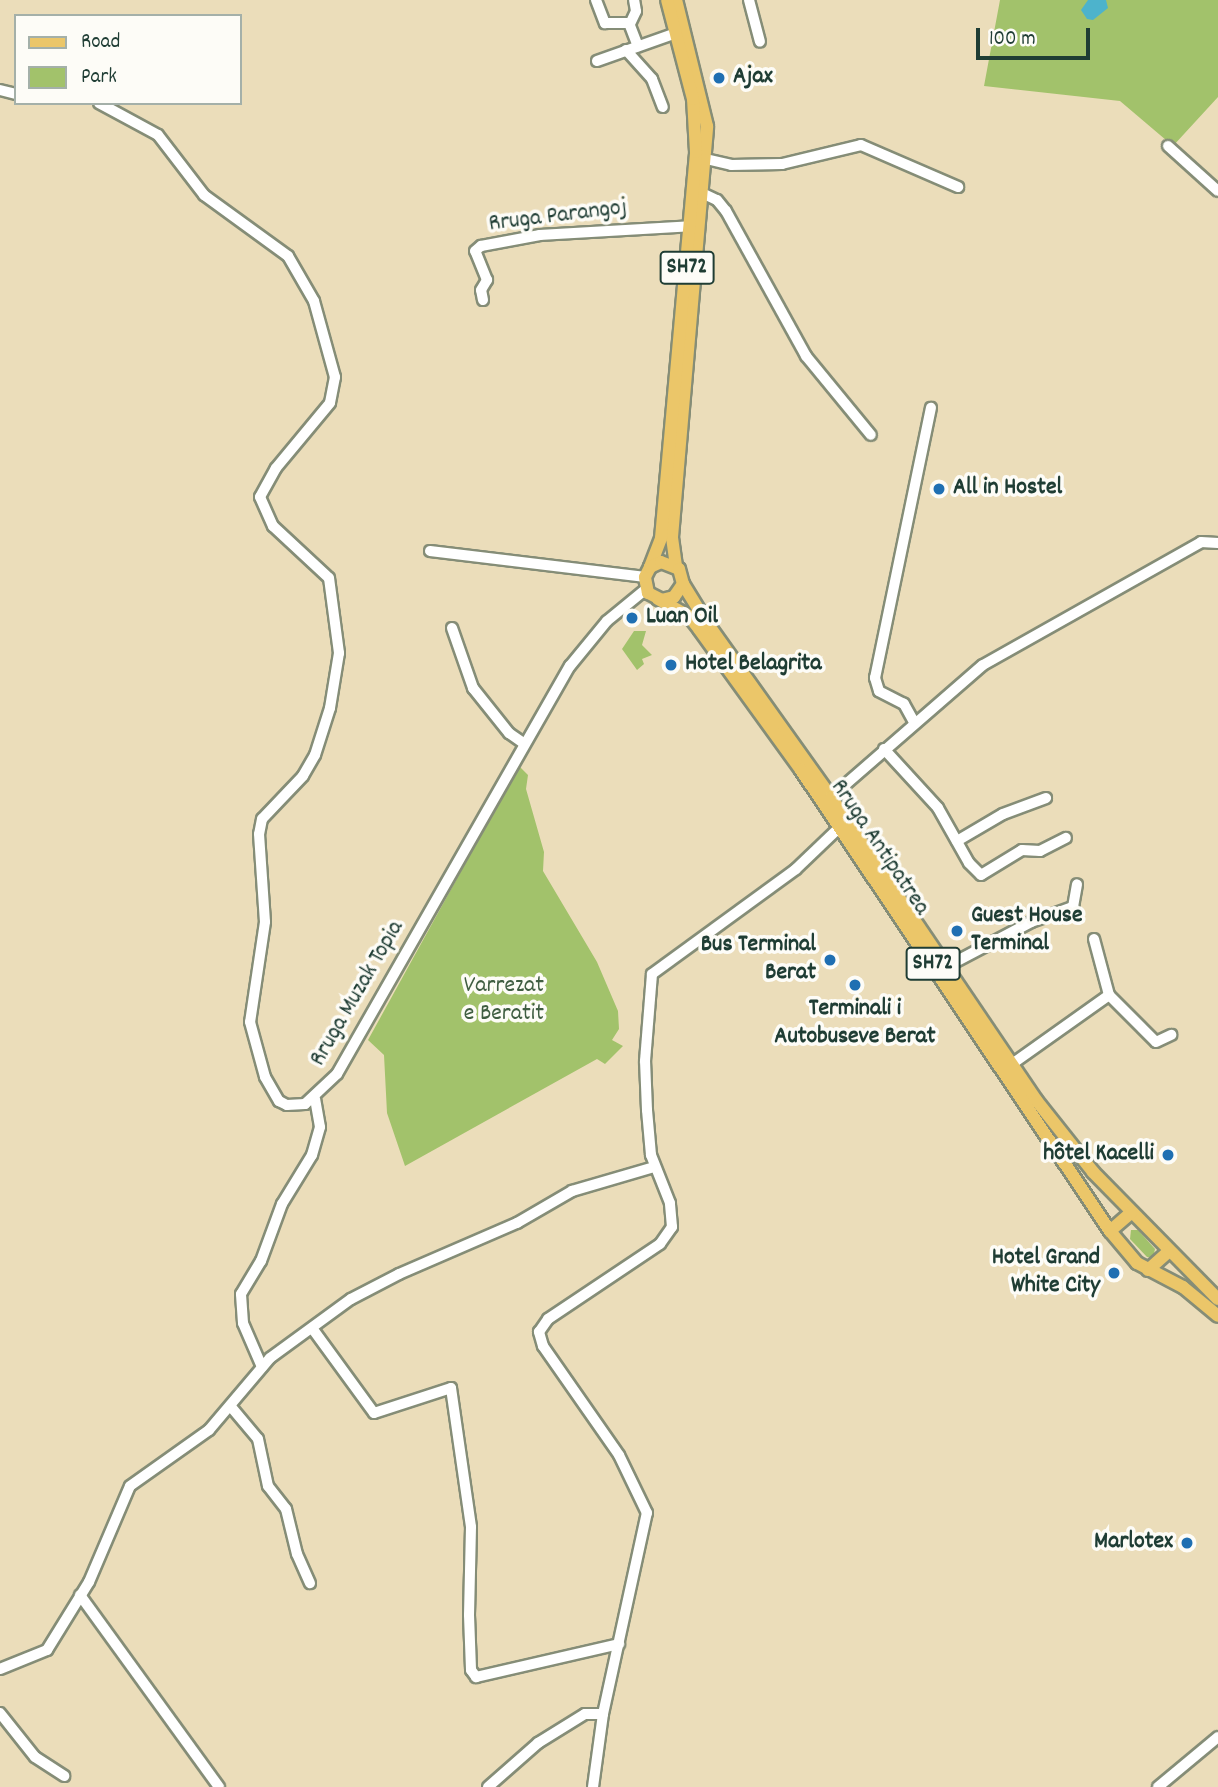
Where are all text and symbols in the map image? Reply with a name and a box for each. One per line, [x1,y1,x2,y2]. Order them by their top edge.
legend [14,14,242,105]
scale bar [980,14,1094,58]
text: 100 m [989,25,1036,55]
text: Road [81,28,120,58]
text: Park [81,63,117,93]
place label: Ajax [733,64,773,92]
marker: Ajax [711,70,727,86]
street label: Rruga Parangoj [487,194,629,240]
road number: SH72 [659,248,715,288]
place label: All in Hostel [953,475,1062,503]
marker: All in Hostel [931,481,947,497]
place label: Luan Oil [646,604,718,632]
marker: Luan Oil [624,610,640,626]
place label: Hotel Belagrita [685,651,821,679]
marker: Hotel Belagrita [663,657,679,673]
street label: Rruga Antipatrea [823,775,935,921]
place label: Guest House Terminal [971,903,1082,959]
street label: Rruga Muzak Topia [305,916,411,1072]
marker: Guest House Terminal [949,923,965,939]
place label: Bus Terminal Berat [701,932,816,988]
road number: SH72 [905,945,961,984]
marker: Bus Terminal Berat [822,952,838,968]
park label: Varrezat e Beratit [464,973,544,1029]
marker: Terminali i Autobuseve Berat [847,977,863,993]
place label: Terminali i Autobuseve Berat [774,996,936,1052]
place label: hôtel Kacelli [1043,1141,1154,1169]
marker: hôtel Kacelli [1160,1147,1176,1163]
place label: Hotel Grand White City [992,1245,1100,1301]
marker: Hotel Grand White City [1106,1265,1122,1281]
place label: Marlotex [1094,1529,1173,1557]
marker: Marlotex [1179,1535,1195,1551]

